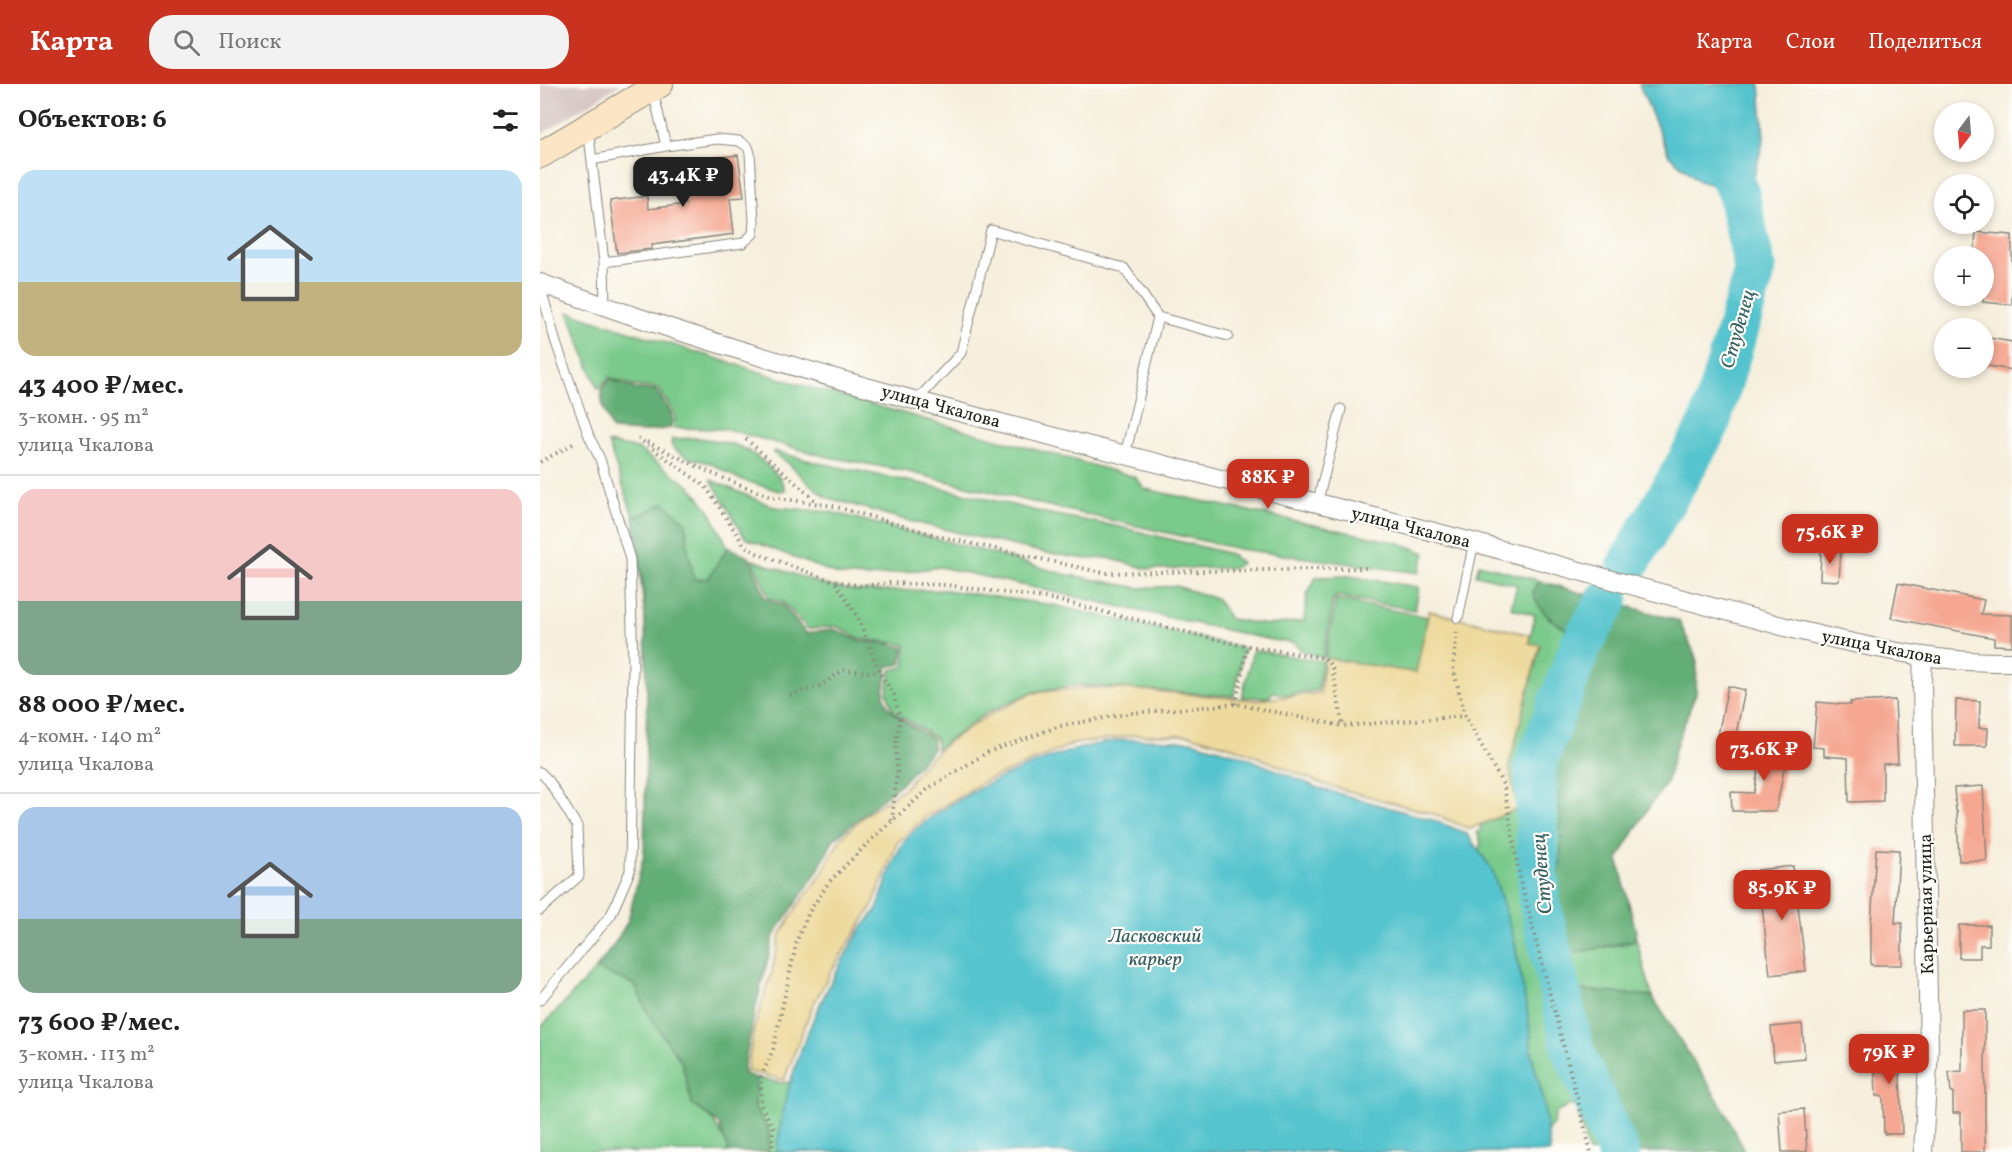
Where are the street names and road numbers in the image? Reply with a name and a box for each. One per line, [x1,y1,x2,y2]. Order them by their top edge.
street label: улица Чкалова [878,380,1003,435]
street label: улица Чкалова [1348,502,1473,555]
street label: улица Чкалова [1819,625,1944,672]
street label: Карьерная улица [1914,833,1941,975]

